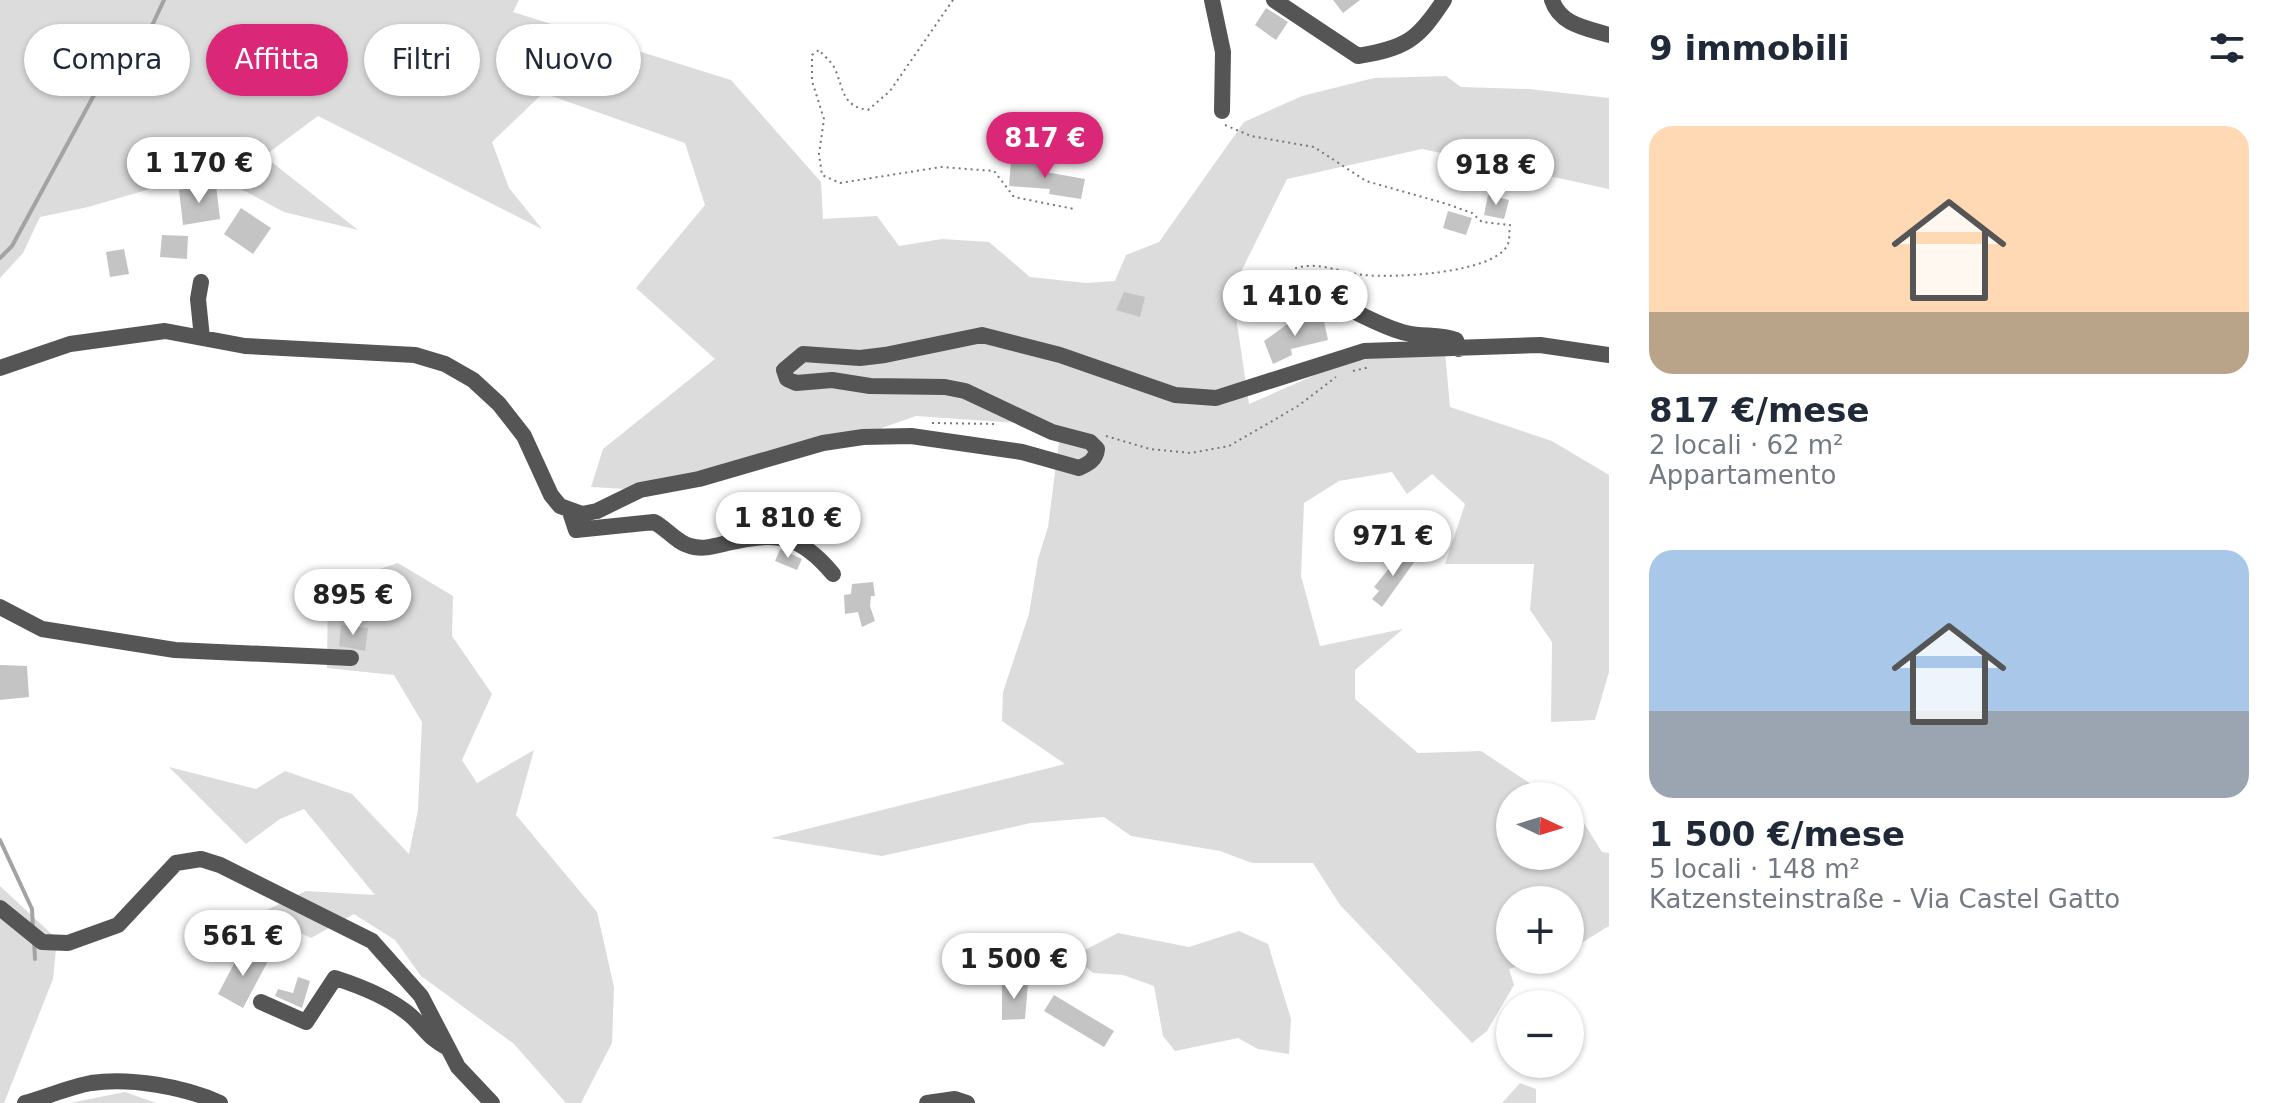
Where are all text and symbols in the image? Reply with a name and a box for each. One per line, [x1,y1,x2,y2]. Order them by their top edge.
chip: Compra [24,24,190,96]
chip: Affitta [206,24,348,96]
chip: Filtri [364,24,480,96]
chip: Nuovo [496,24,641,96]
icon: filters [2205,26,2249,70]
text: 9 immobili [1649,28,1850,68]
pin: 817 € [989,112,1101,180]
text: 817 € [1004,123,1086,153]
pin: 1 170 € [125,137,273,205]
pin: 918 € [1440,139,1552,207]
text: 1 170 € [145,148,253,178]
text: 918 € [1455,150,1537,180]
icon: home [1877,178,2021,322]
pin: 1 410 € [1221,270,1369,338]
text: 1 410 € [1241,281,1349,311]
text: 817 €/mese [1649,390,1870,430]
text: 2 locali · 62 m² [1649,430,1844,460]
text: Appartamento [1649,460,1836,490]
pin: 1 810 € [714,492,862,560]
text: 1 810 € [734,503,842,533]
pin: 971 € [1337,510,1449,578]
text: 971 € [1352,521,1434,551]
pin: 895 € [297,569,409,637]
text: 895 € [312,580,394,610]
icon: home [1877,602,2021,746]
north arrow [1496,782,1584,870]
map controls [1496,782,1584,1078]
text: 1 500 €/mese [1649,814,1905,854]
text: 5 locali · 148 m² [1649,854,1860,884]
text: Katzensteinstraße - Via Castel Gatto [1649,884,2120,914]
button: + [1496,886,1584,974]
pin: 561 € [187,910,299,978]
text: 561 € [202,921,284,951]
pin: 1 500 € [940,933,1088,1001]
text: 1 500 € [960,944,1068,974]
button: − [1496,990,1584,1078]

